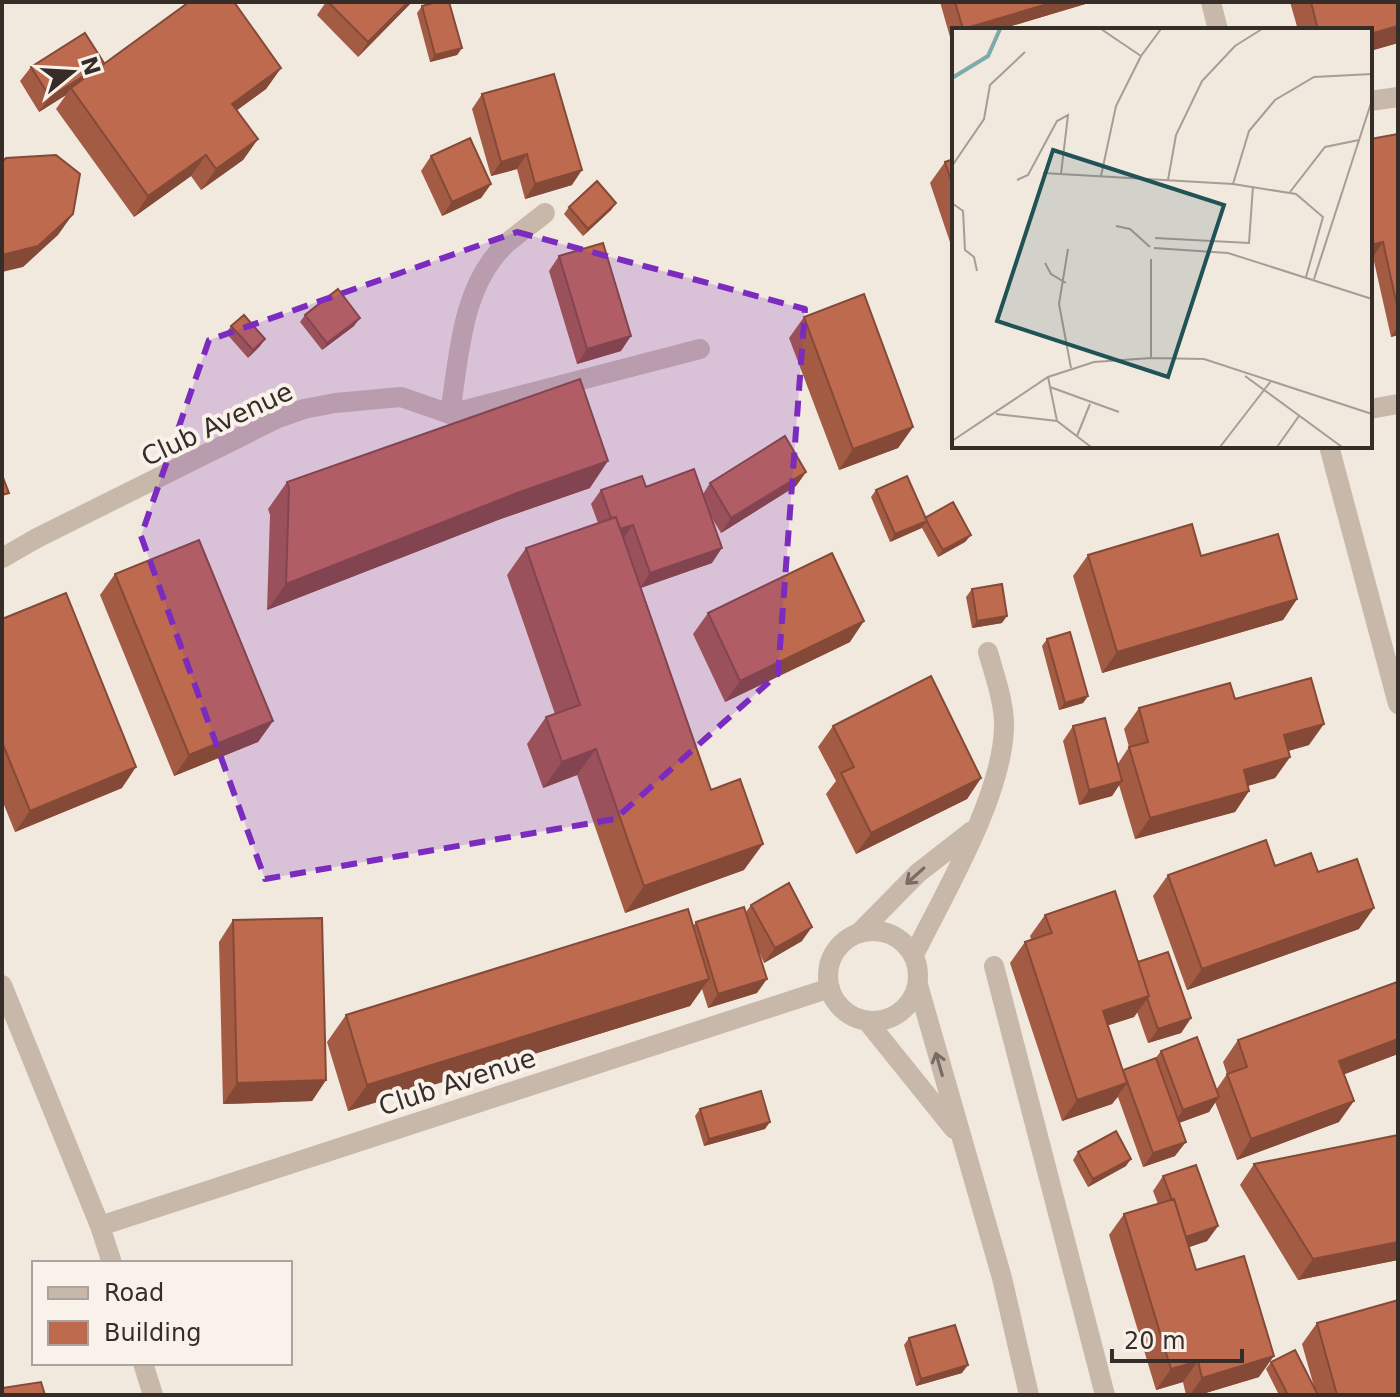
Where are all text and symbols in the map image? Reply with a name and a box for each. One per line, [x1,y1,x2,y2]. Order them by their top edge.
inset map [952,28,1372,448]
north arrow [32,32,112,112]
text: N [76,53,105,79]
street label: Club Avenue [137,376,297,472]
one-way arrow [906,867,926,885]
street label: Club Avenue [375,1043,539,1121]
one-way arrow [931,1052,945,1077]
legend [32,1261,292,1365]
text: Road [104,1279,164,1307]
scale bar [1112,1313,1242,1363]
text: Building [104,1319,201,1347]
text: 20 m [1124,1327,1186,1355]

